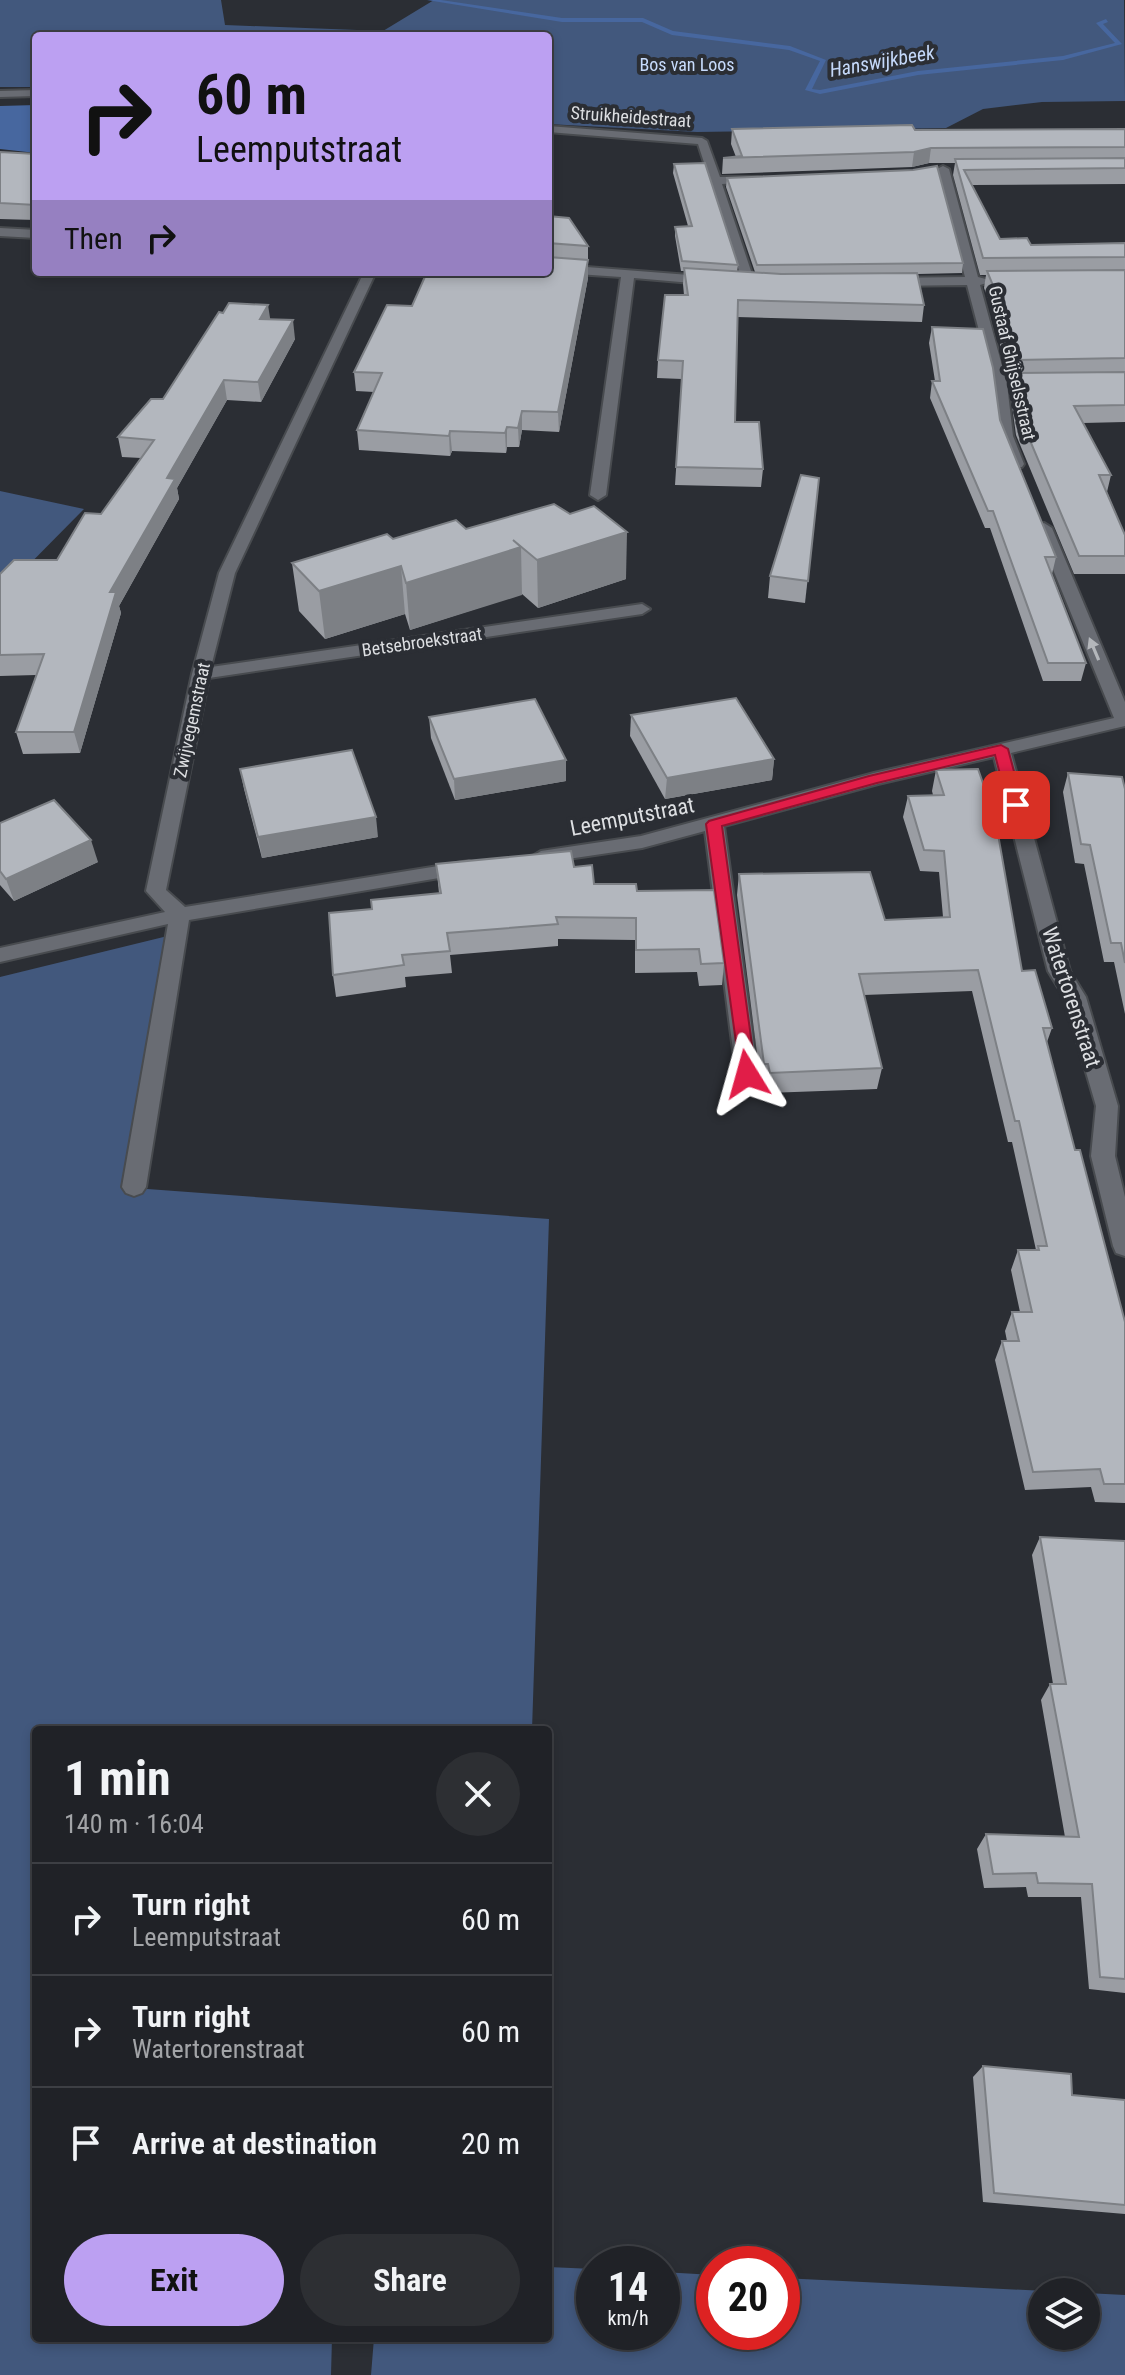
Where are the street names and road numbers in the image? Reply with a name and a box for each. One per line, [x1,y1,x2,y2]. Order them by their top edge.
street label: Struikheidestraat [570,102,692,131]
street label: Gustaaf Ghijselsstraat [985,284,1040,442]
street label: Betsebroekstraat [360,623,483,660]
street label: Zwijvegemstraat [169,660,214,779]
street label: Leemputstraat [568,792,696,841]
street label: Watertorenstraat [1037,924,1106,1071]

